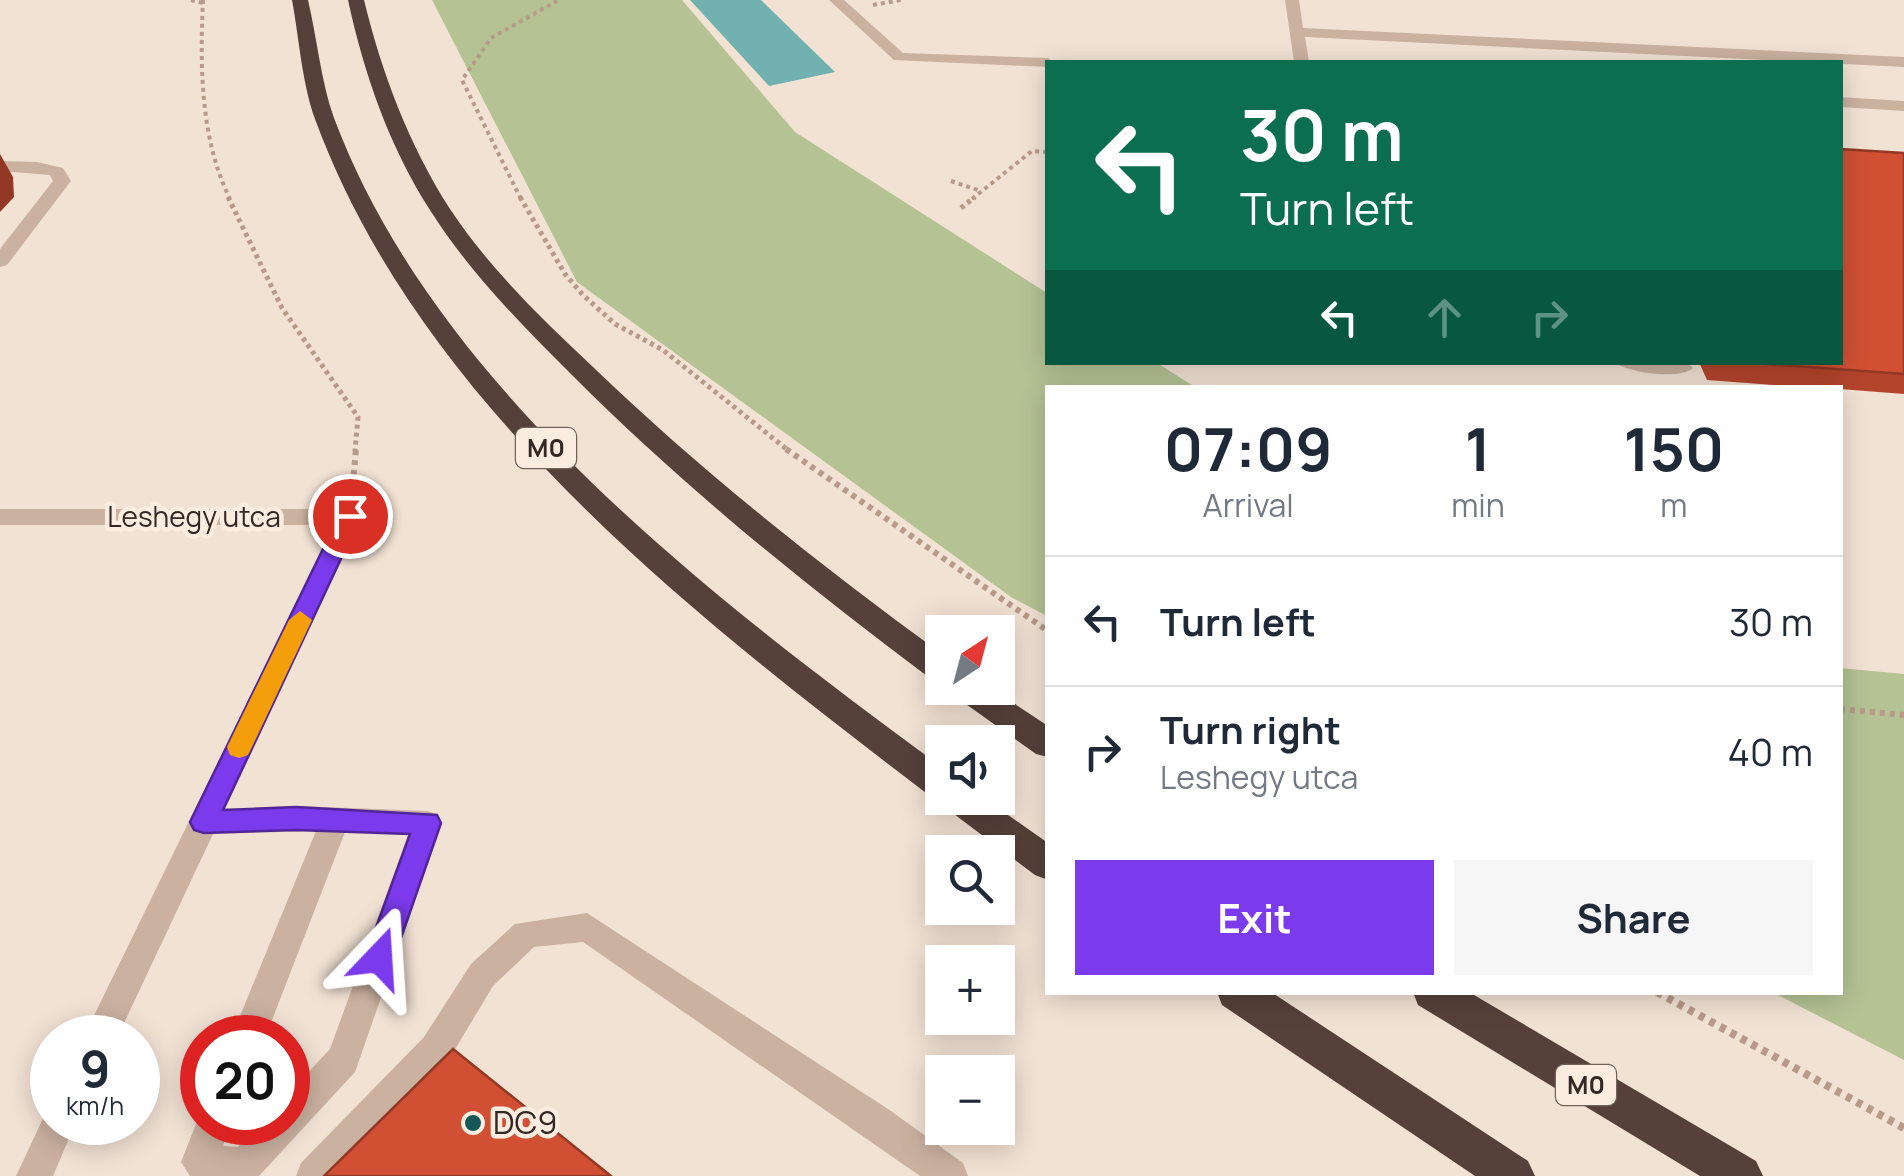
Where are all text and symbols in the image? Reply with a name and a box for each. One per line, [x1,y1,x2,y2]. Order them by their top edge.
text: 30 m [1240,86,1404,182]
icon: left [1075,100,1205,230]
text: Turn left [1240,177,1414,239]
icon: left [1312,290,1367,345]
icon: ahead [1417,290,1472,345]
icon: right [1522,290,1577,345]
text: 07:09 [1164,407,1332,489]
text: 1 [1465,407,1491,489]
text: 150 [1623,407,1724,489]
road number: M0 [516,428,576,468]
pin [308,474,393,559]
text: Arrival [1202,483,1294,527]
text: min [1451,483,1505,527]
text: m [1660,483,1687,527]
icon: arrive [323,489,378,544]
street label: Leshegy utca [107,497,281,535]
icon: left [1075,594,1130,649]
text: Turn left [1160,595,1316,647]
text: 30 m [1729,595,1813,647]
north arrow [925,615,1015,705]
map controls [925,615,1015,1145]
text: Turn right [1160,703,1341,755]
icon: right [1075,724,1130,779]
button: sound [925,725,1015,815]
text: 40 m [1728,725,1813,777]
text: Leshegy utca [1160,755,1358,799]
button: search [925,835,1015,925]
button: Exit [1075,860,1434,975]
button: Share [1454,860,1813,975]
position arrow [327,906,431,1010]
button: + [925,945,1015,1035]
speed limit sign: 20 [180,1015,310,1145]
text: 9 [79,1034,111,1102]
button: − [925,1055,1015,1145]
road number: M0 [1556,1065,1616,1105]
text: km/h [66,1088,124,1123]
place label: DC9 [493,1100,557,1144]
marker: DC9 [462,1112,484,1134]

